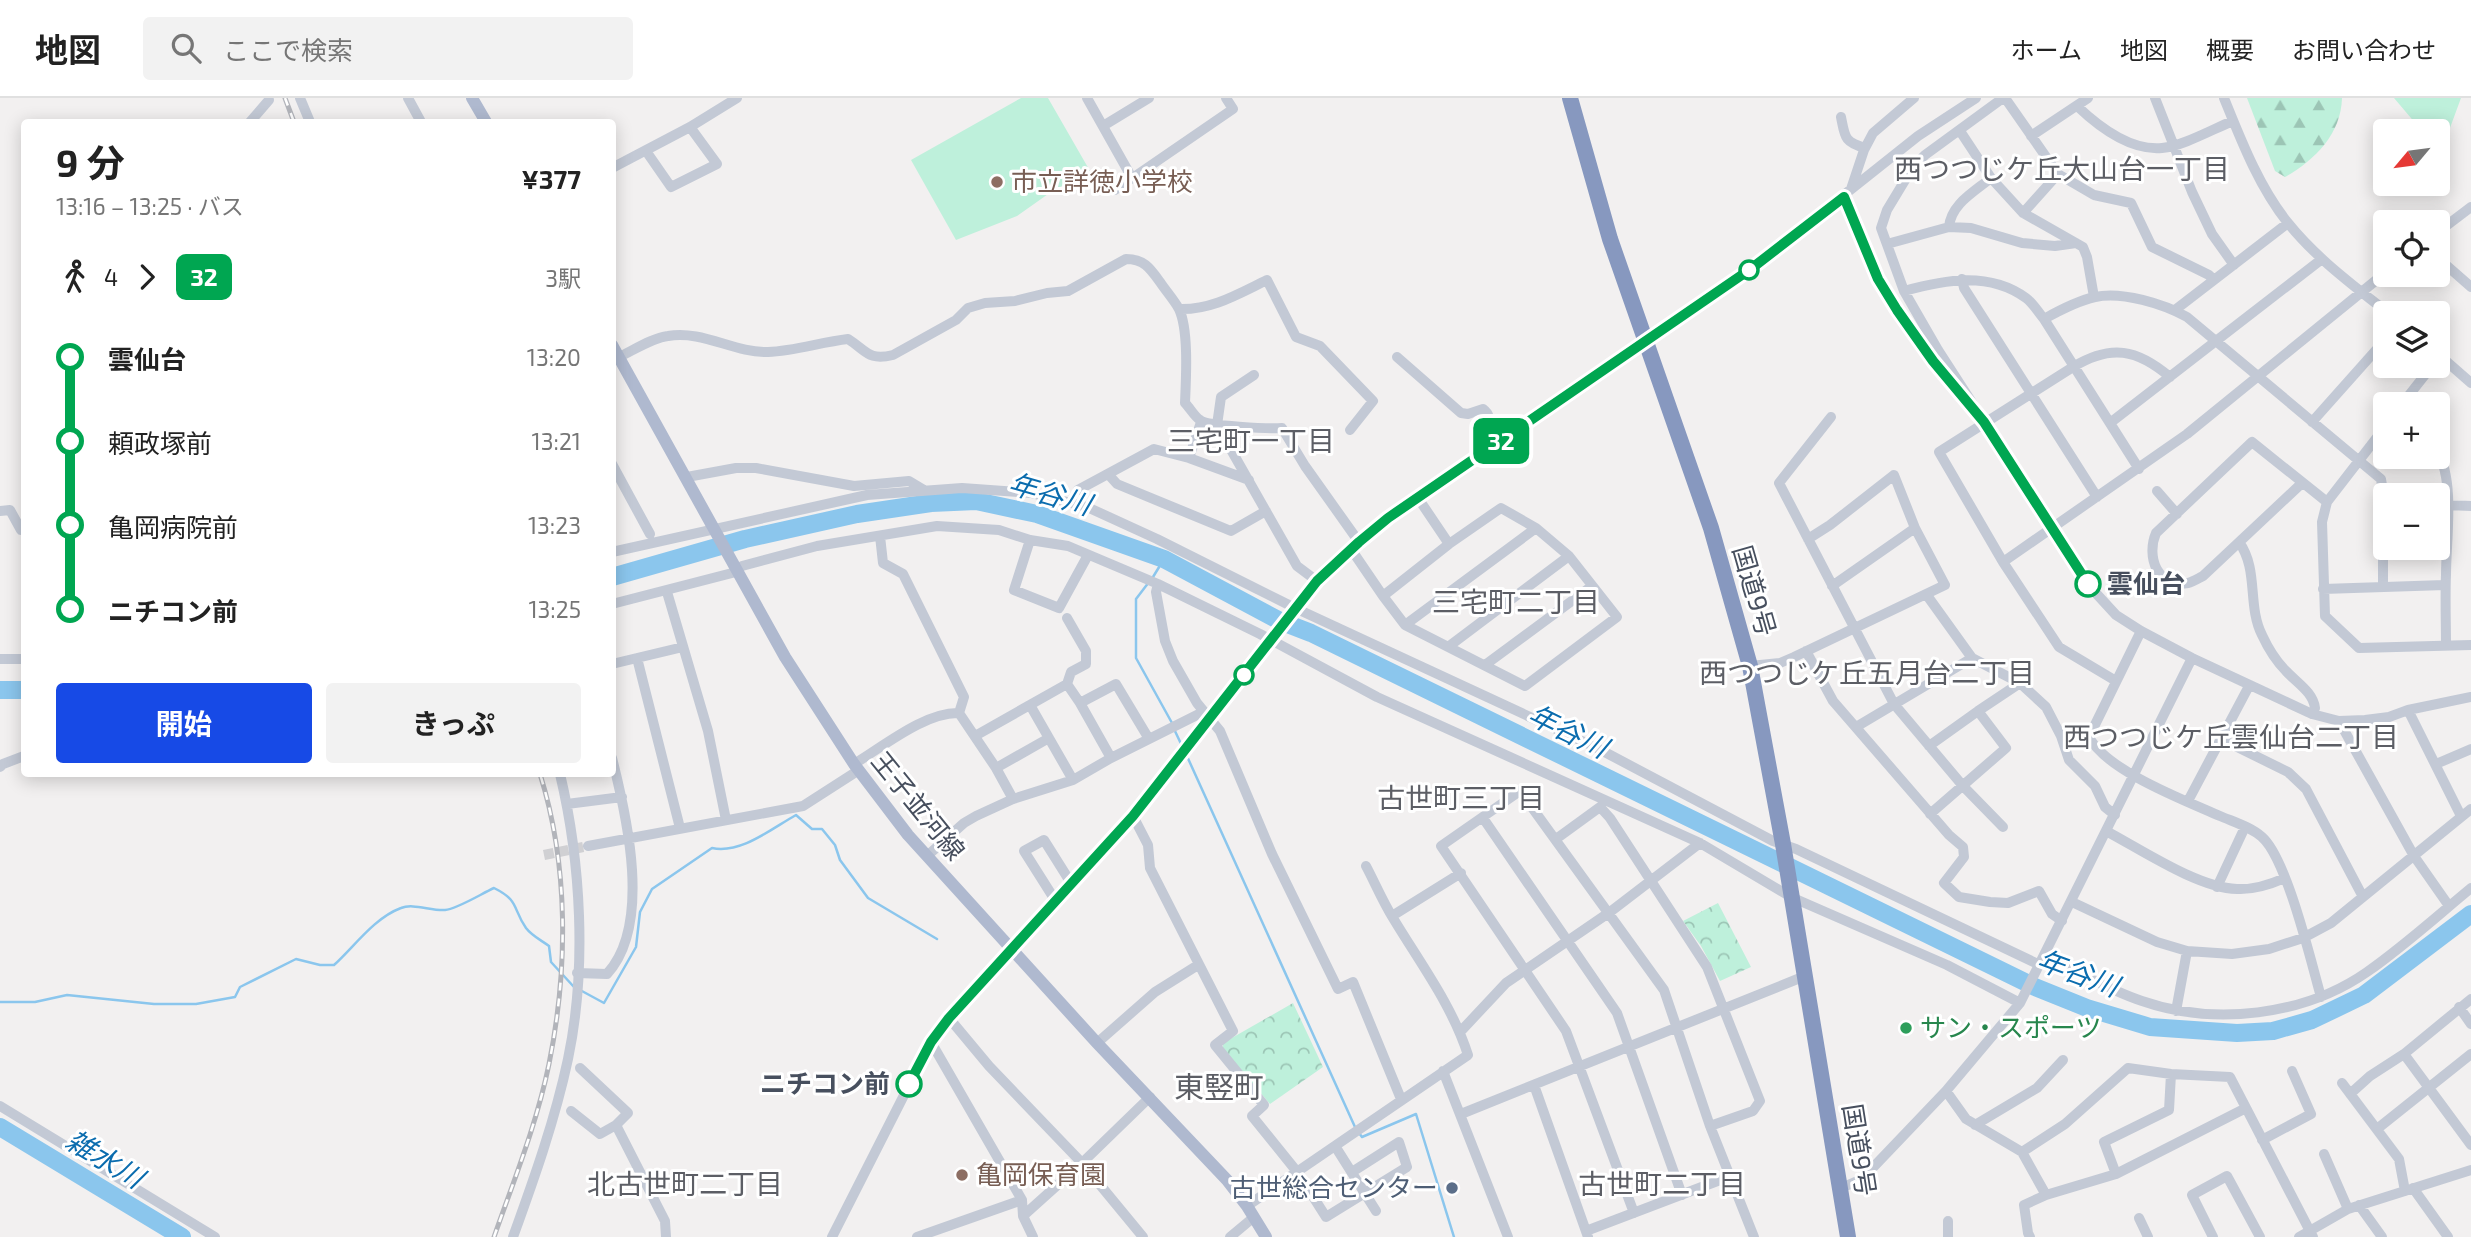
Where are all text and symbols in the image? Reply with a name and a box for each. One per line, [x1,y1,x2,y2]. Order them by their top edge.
search box [143,17,633,80]
text: 地図 [35,29,101,69]
icon: search [167,29,205,67]
text: ここで検索 [223,34,353,65]
text: ホーム [2011,35,2082,64]
text: 地図 [2120,35,2168,64]
text: 概要 [2206,35,2254,64]
text: お問い合わせ [2292,35,2436,64]
north arrow [2373,119,2450,196]
map controls [2373,119,2450,560]
text: 9 分 [56,139,125,185]
district label: 西つつじケ丘大山台一丁目 [1894,151,2230,185]
text: ¥377 [522,163,581,194]
place label: 市立詳徳小学校 [1011,165,1193,196]
marker: 市立詳徳小学校 [989,174,1005,190]
text: 13:16 – 13:25 · バス [56,192,244,220]
button: locate [2373,210,2450,287]
icon: walk [56,258,94,296]
icon: forward [128,258,166,296]
unlabelled marker [1739,260,1759,280]
text: 32 [190,262,218,291]
text: 4 [104,263,118,291]
text: 3駅 [545,264,581,292]
button: layers [2373,301,2450,378]
text: 雲仙台 [108,343,186,374]
text: 13:20 [527,343,581,371]
button: + [2373,392,2450,469]
line badge: 32 [1470,418,1532,464]
district label: 三宅町一丁目 [1167,423,1335,457]
text: 32 [1487,426,1515,455]
text: 頼政塚前 [108,427,212,458]
text: 13:21 [532,427,581,455]
water label: 年谷川 [1005,465,1098,522]
button: − [2373,483,2450,560]
text: 亀岡病院前 [108,511,238,542]
text: 13:23 [528,511,581,539]
street label: 国道9号 [1728,542,1783,639]
place label: 雲仙台 [2107,567,2185,598]
marker: 雲仙台 [2075,571,2101,597]
district label: 三宅町二丁目 [1432,584,1600,618]
text: ニチコン前 [108,595,238,626]
text: 13:25 [528,595,581,623]
district label: 西つつじケ丘五月台二丁目 [1699,655,2035,689]
unlabelled marker [1234,665,1254,685]
button: 開始 [56,683,312,763]
button: きっぷ [326,683,581,763]
water label: 年谷川 [1523,696,1616,765]
district label: 西つつじケ丘雲仙台二丁目 [2063,719,2399,753]
street label: 王子並河線 [866,745,972,865]
district label: 古世町三丁目 [1377,780,1545,814]
water label: 年谷川 [2033,942,2126,1003]
place label: サン・スポーツ [1920,1011,2101,1042]
marker: サン・スポーツ [1898,1020,1914,1036]
place label: ニチコン前 [760,1067,890,1098]
district label: 東竪町 [1174,1068,1264,1104]
marker: ニチコン前 [896,1071,922,1097]
street label: 国道9号 [1838,1101,1883,1198]
water label: 雑水川 [61,1122,153,1196]
place label: 亀岡保育園 [976,1158,1106,1189]
district label: 北古世町二丁目 [587,1166,783,1200]
district label: 古世町二丁目 [1578,1166,1746,1200]
marker: 亀岡保育園 [954,1167,970,1183]
place label: 古世総合センター [1230,1171,1438,1202]
marker: 古世総合センター [1444,1180,1460,1196]

